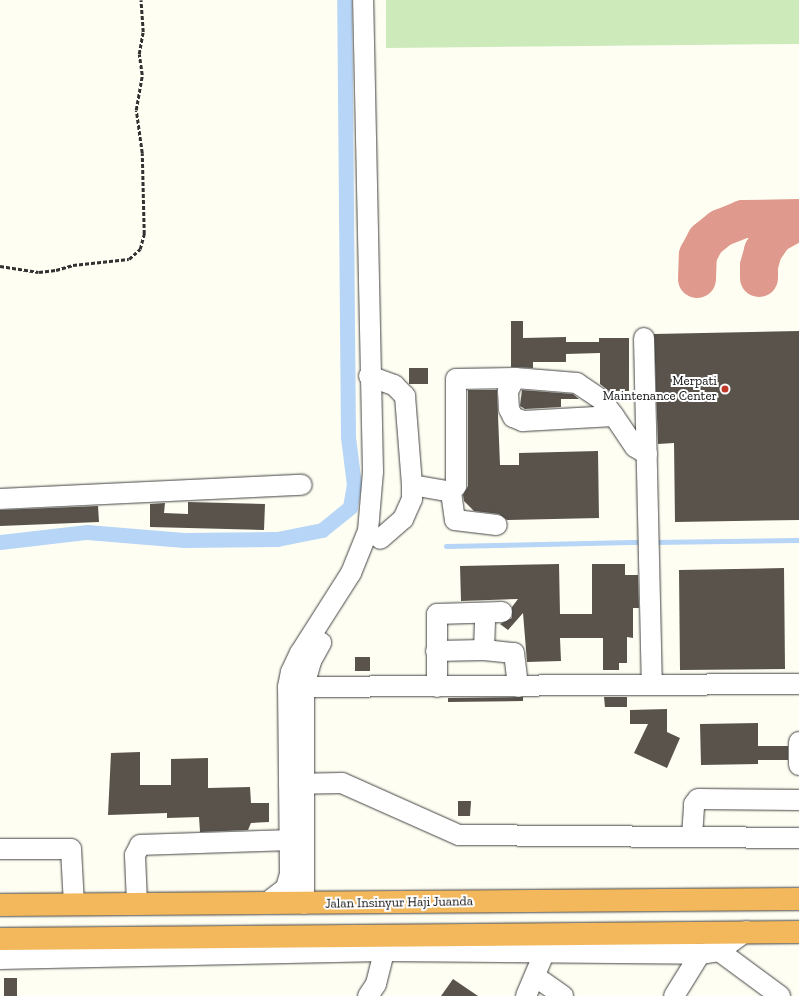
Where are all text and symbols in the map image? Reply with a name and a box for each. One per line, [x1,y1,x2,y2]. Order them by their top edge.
place label: Merpati Maintenance Center [603,374,717,405]
marker: Merpati Maintenance Center [720,384,730,394]
street label: Jalan Insinyur Haji Juanda [325,894,473,912]

